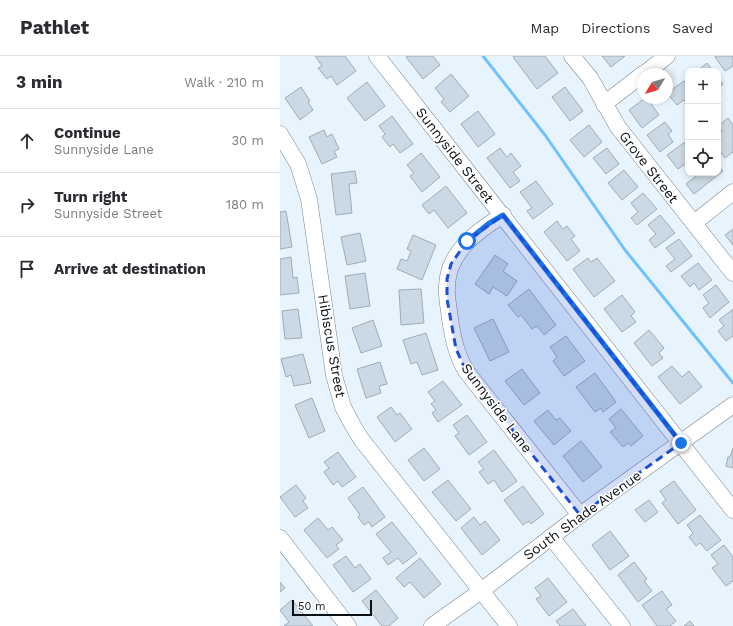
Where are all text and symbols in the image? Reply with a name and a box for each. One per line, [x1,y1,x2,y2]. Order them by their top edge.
text: Pathlet [20,16,89,39]
text: Map [531,20,559,36]
text: Directions [581,20,650,36]
text: Saved [672,20,713,36]
north arrow [637,68,673,104]
map controls [685,68,721,176]
button: + [685,68,721,104]
text: 3 min [16,72,62,92]
text: Walk · 210 m [184,75,264,90]
street label: Sunnyside Street [413,104,497,206]
button: − [685,104,721,140]
text: Continue [54,124,121,142]
street label: Grove Street [616,128,682,206]
icon: ahead [16,130,38,152]
text: 30 m [232,133,264,148]
button: locate [685,140,721,176]
text: Sunnyside Lane [54,142,154,157]
text: Turn right [54,188,127,206]
icon: right [16,194,38,216]
text: 180 m [226,197,264,212]
text: Sunnyside Street [54,206,162,221]
route start [458,232,476,250]
icon: arrive [16,258,38,280]
text: Arrive at destination [54,260,206,278]
street label: Hibiscus Street [315,293,349,399]
street label: Sunnyside Lane [458,360,536,456]
route end [672,434,690,452]
street label: South Shade Avenue [520,467,644,563]
scale bar [292,598,372,617]
text: 50 m [298,600,325,613]

